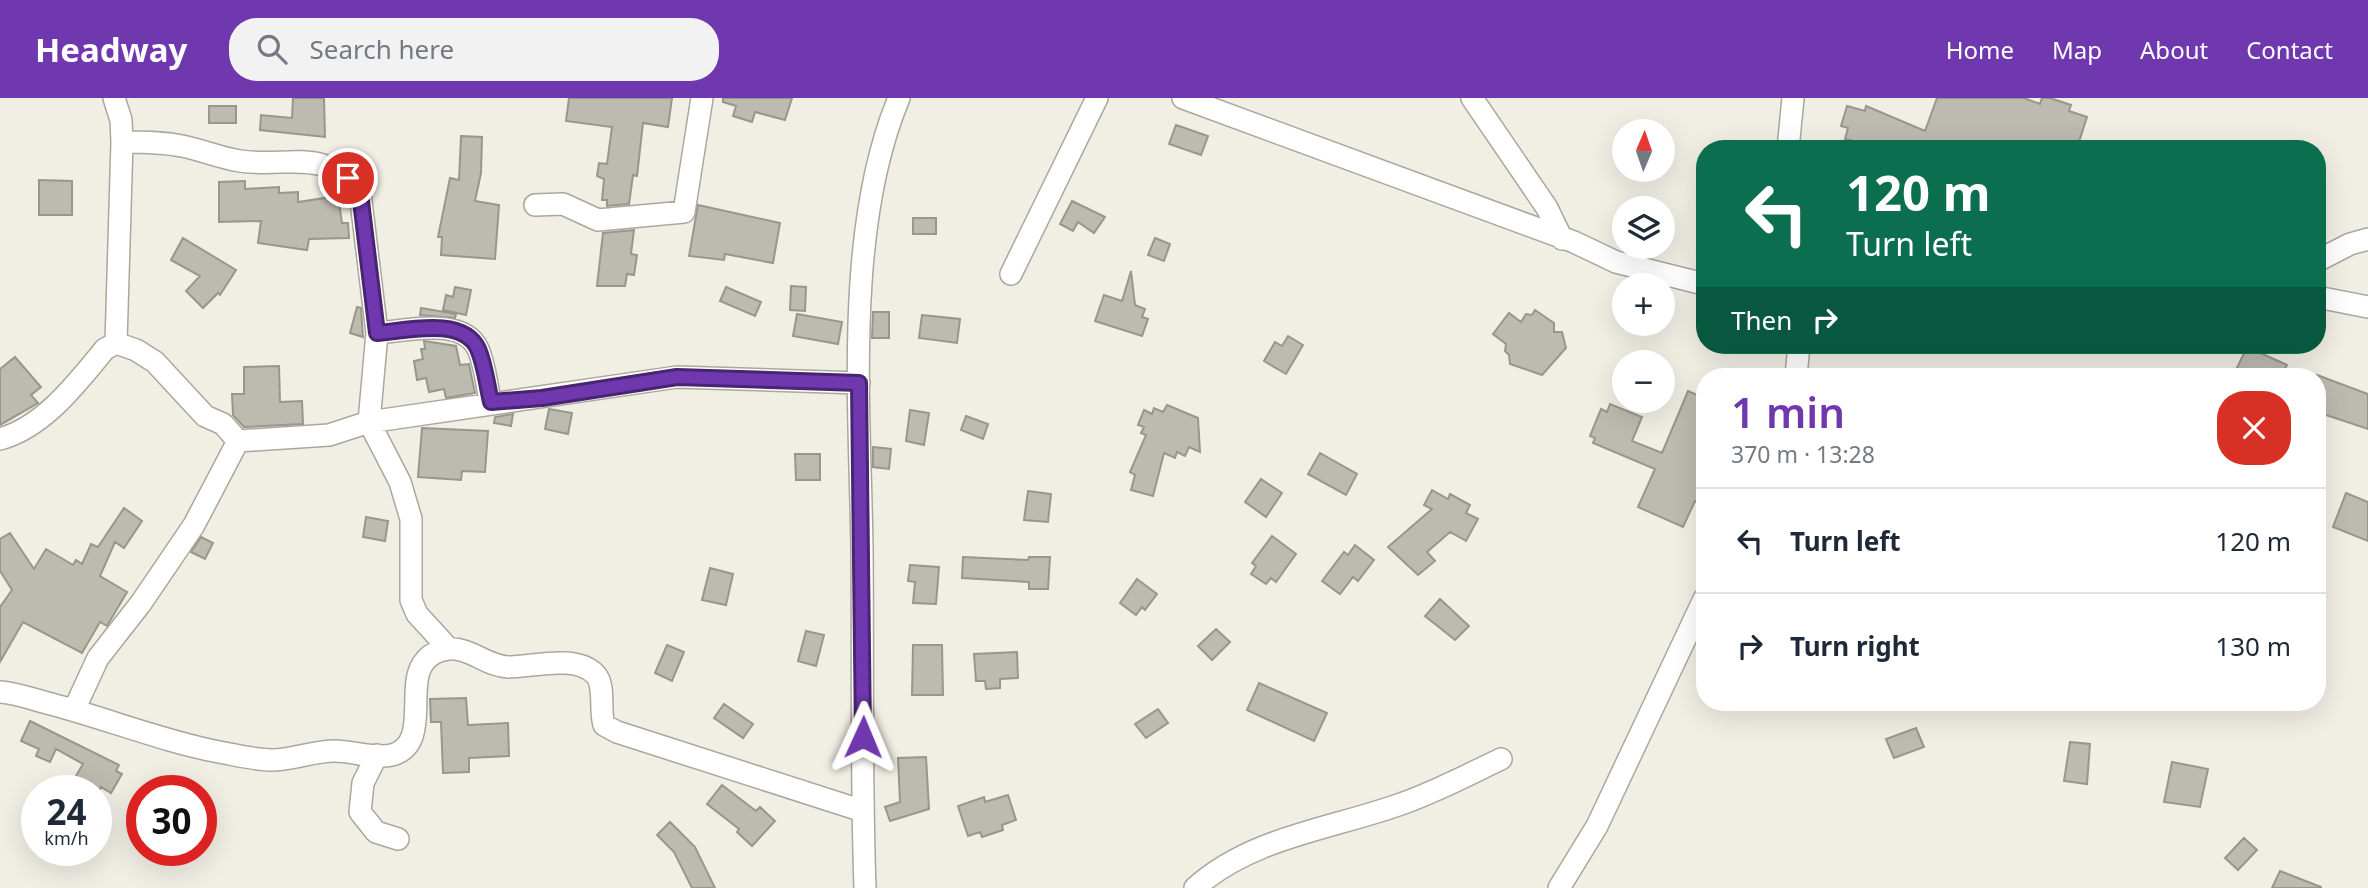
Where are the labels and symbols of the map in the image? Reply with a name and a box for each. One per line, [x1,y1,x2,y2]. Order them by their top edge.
north arrow [1612,119,1675,182]
pin [318,148,378,208]
position arrow [826,700,900,774]
speed limit sign: 30 [126,775,217,866]

